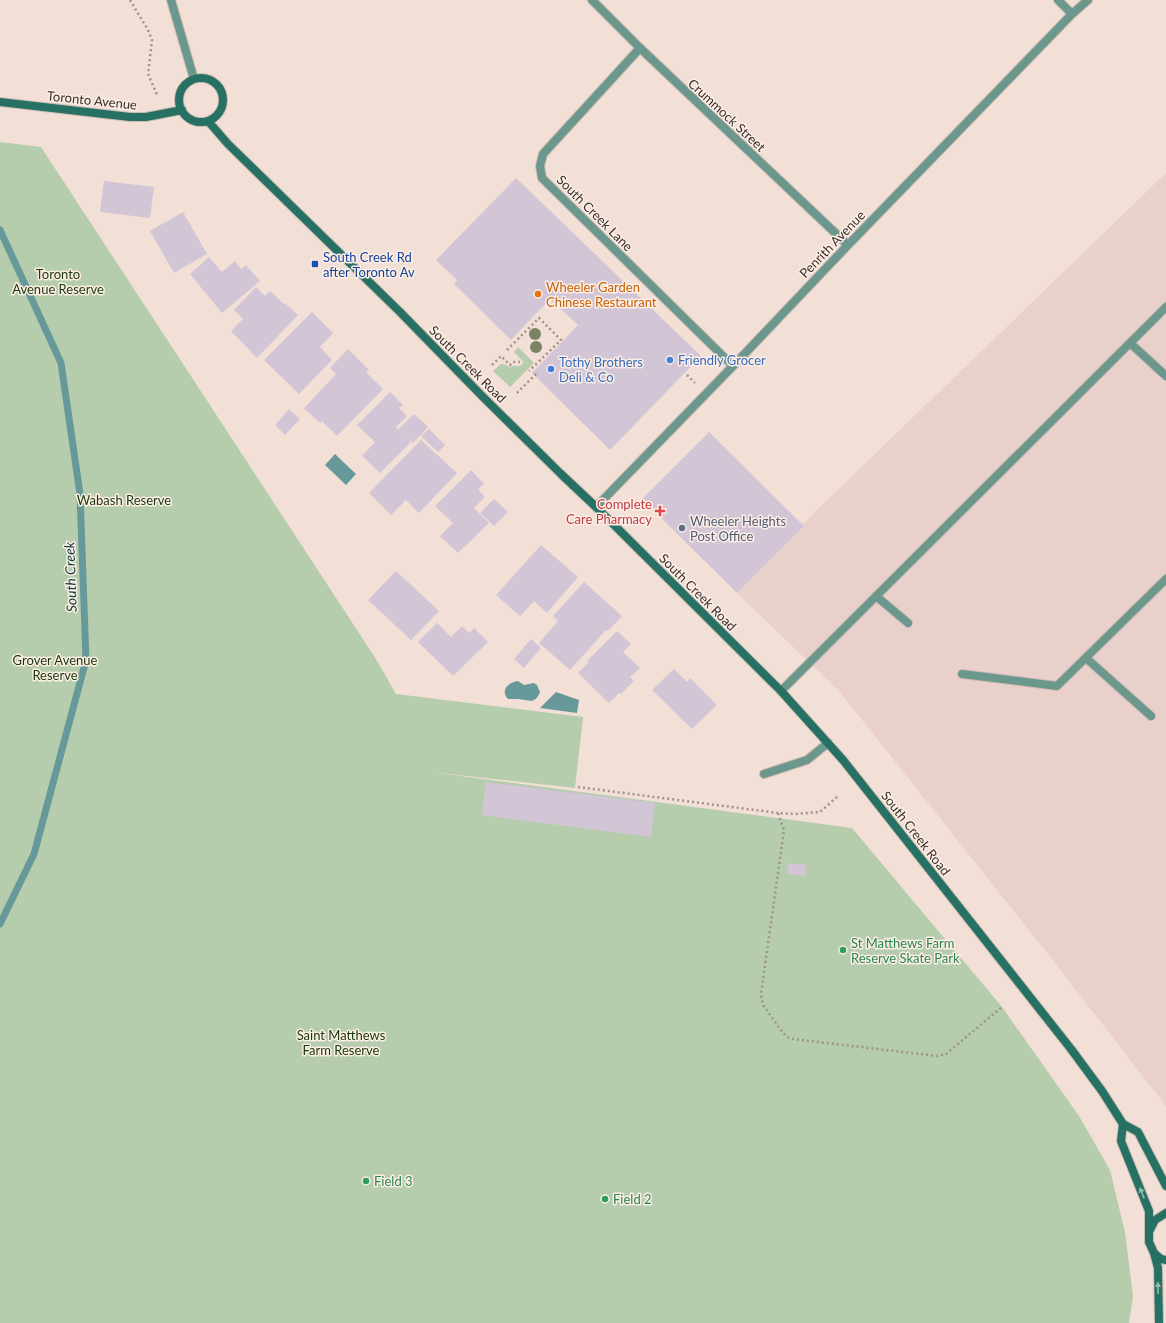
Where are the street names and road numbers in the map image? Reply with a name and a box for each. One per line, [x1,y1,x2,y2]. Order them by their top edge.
street label: Crummock Street [685,75,769,155]
street label: Toronto Avenue [46,87,138,113]
street label: South Creek Lane [554,172,636,254]
street label: Penrith Avenue [796,207,868,281]
street label: South Creek Road [426,322,510,406]
street label: South Creek Road [656,550,740,634]
street label: South Creek Road [878,788,954,878]

